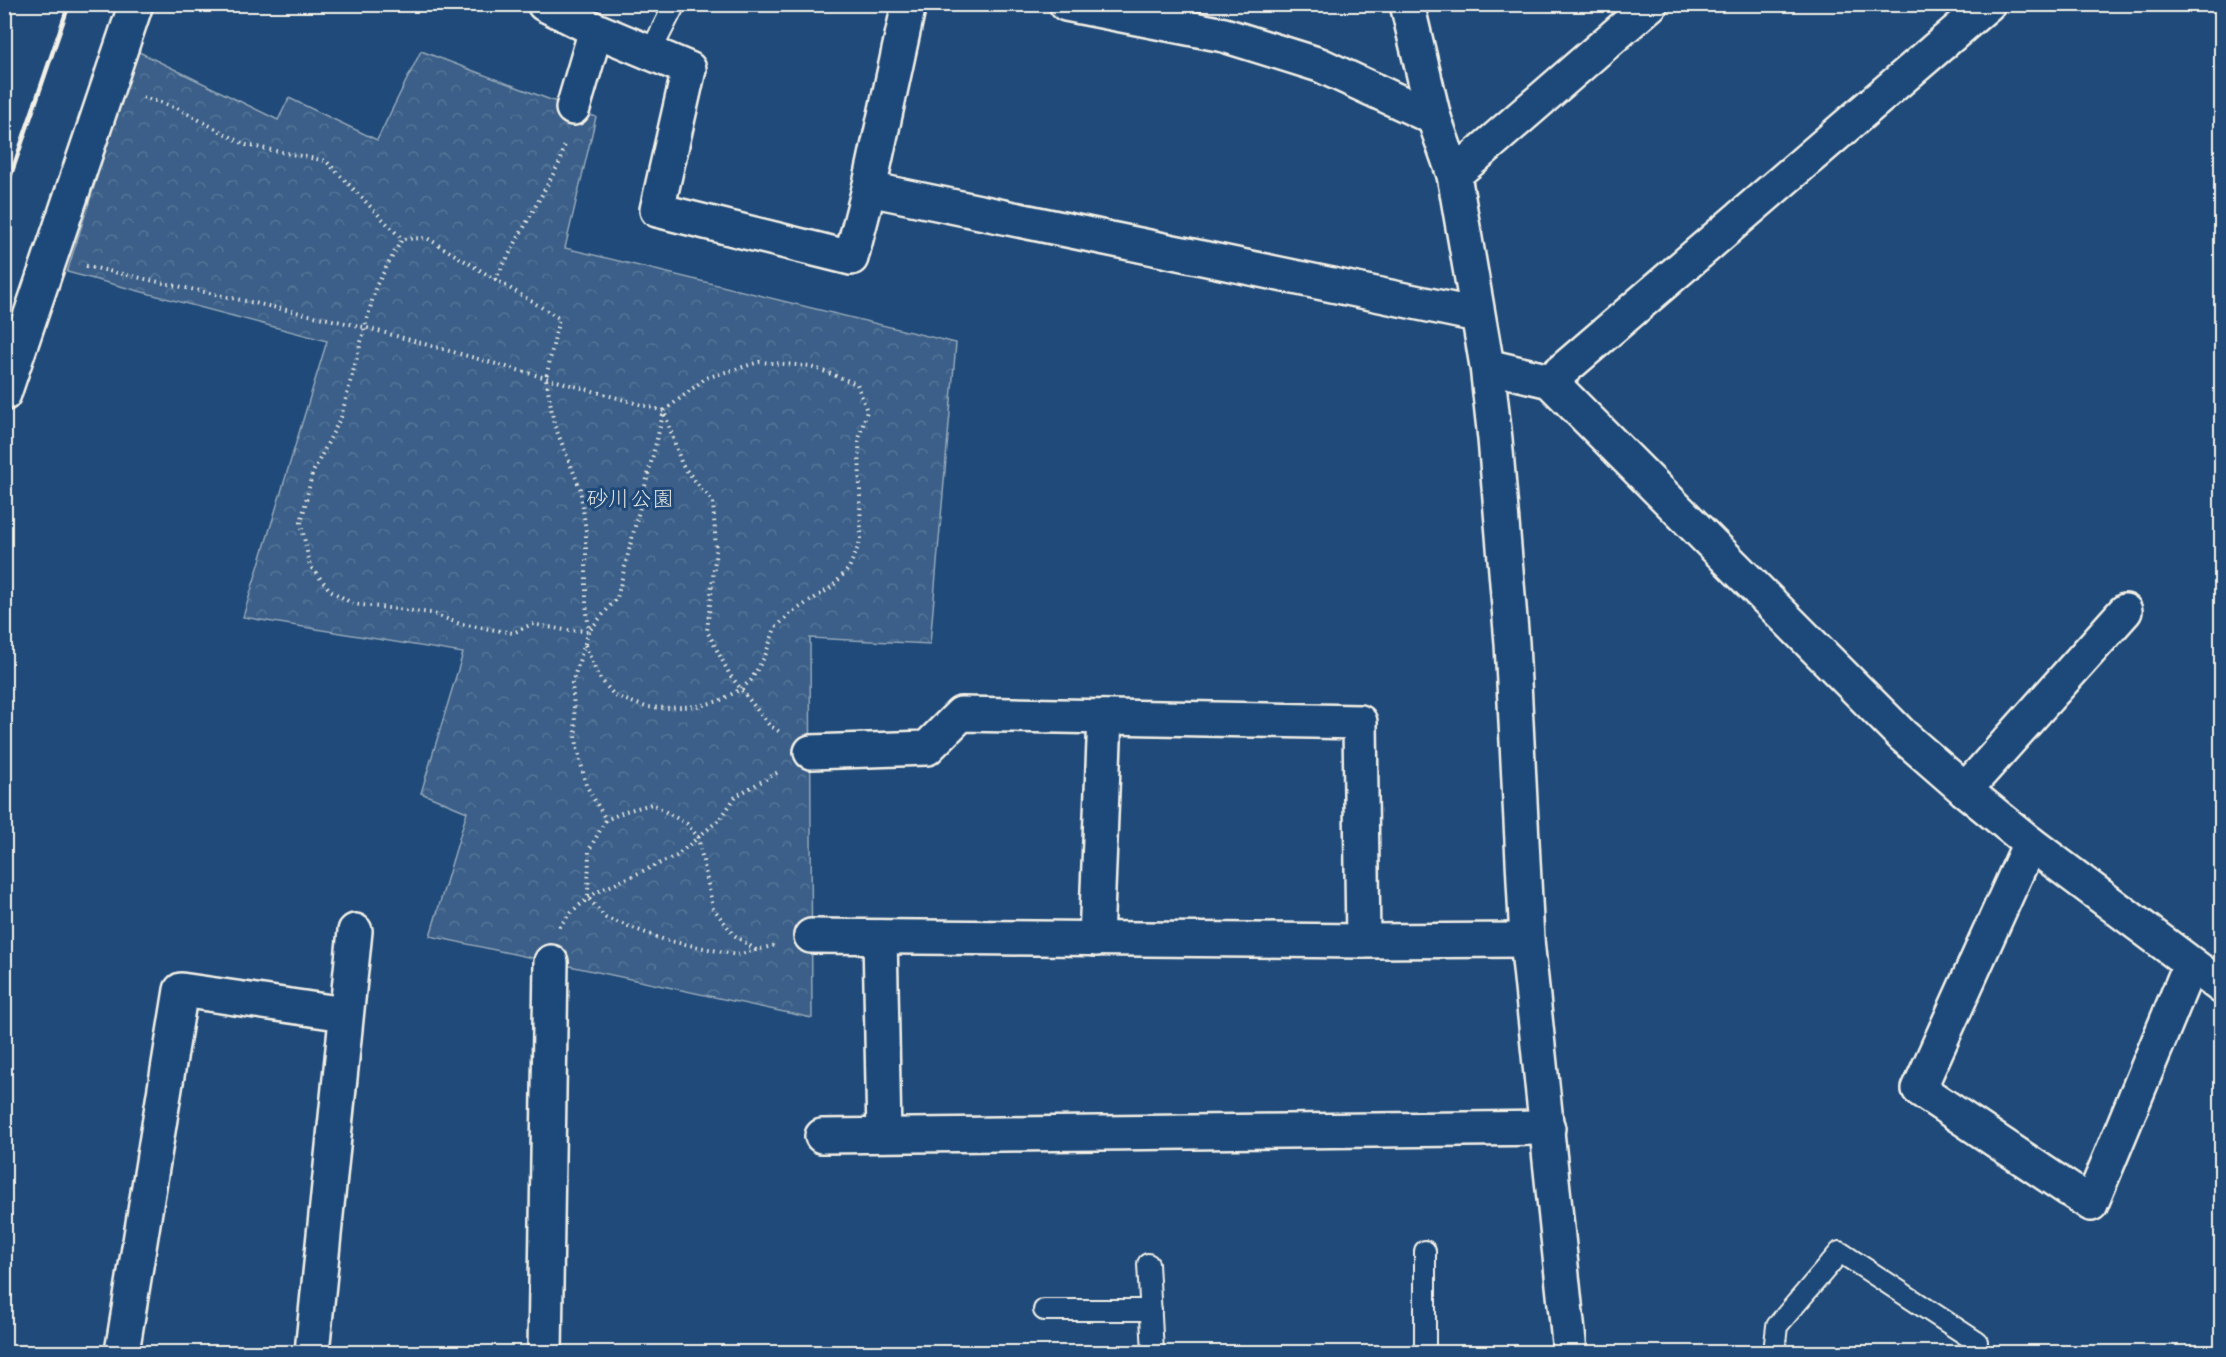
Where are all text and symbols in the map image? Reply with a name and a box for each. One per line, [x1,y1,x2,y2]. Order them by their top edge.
park label: 砂川公園 [586,488,674,515]

